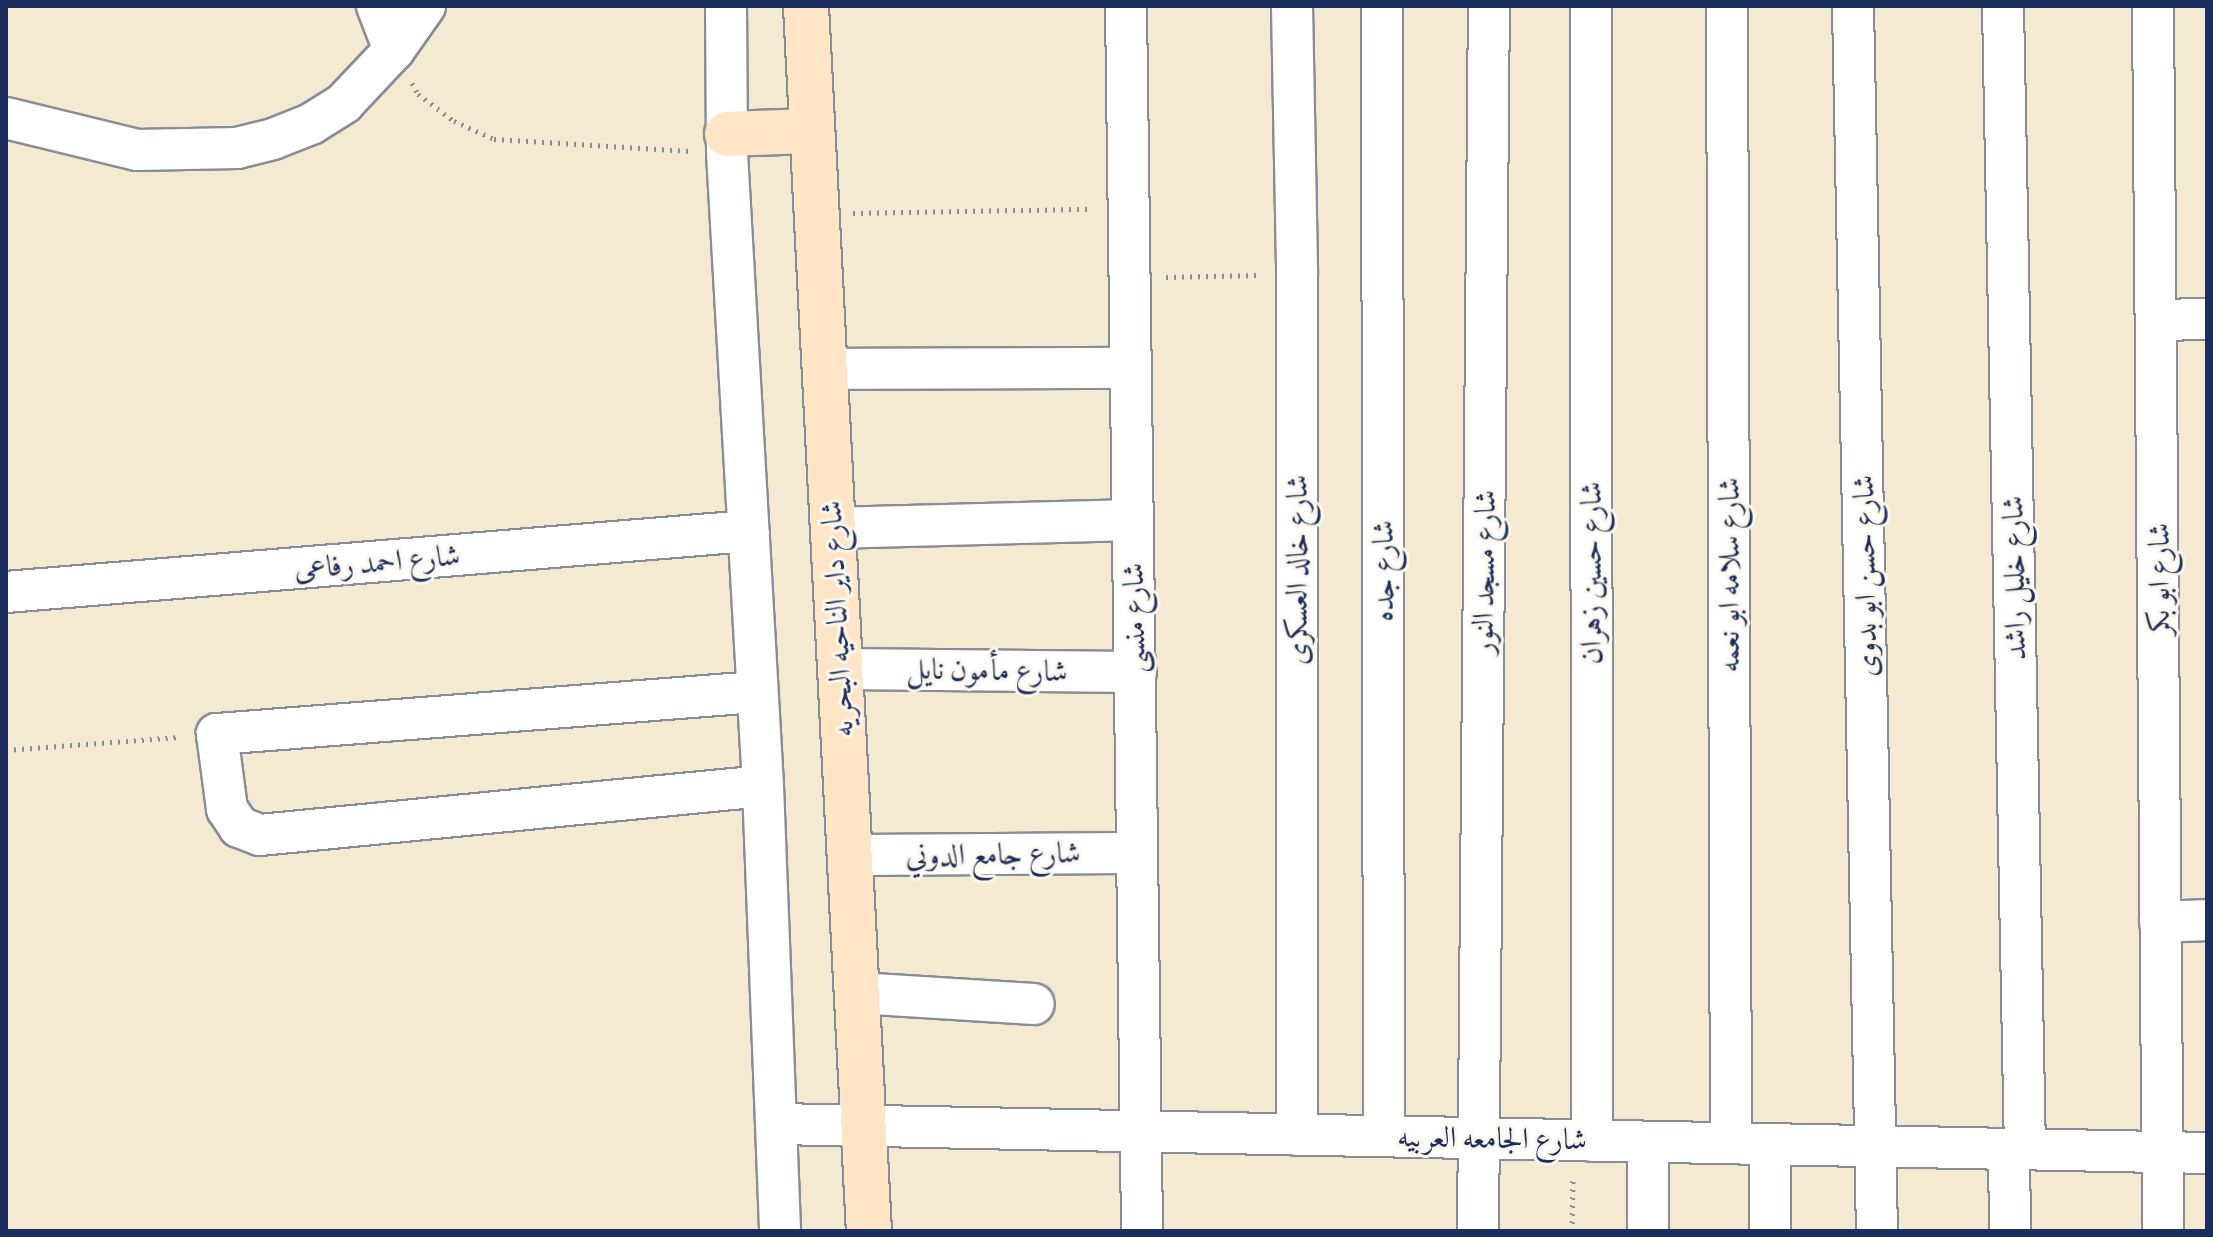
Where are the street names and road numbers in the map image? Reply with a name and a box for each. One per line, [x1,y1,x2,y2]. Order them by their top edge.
street label: شارع خالد العسكرى [1279,475,1315,665]
street label: شارع حسن ابو بدوى [1845,475,1885,677]
street label: شارع سلامه ابو نعمه [1711,477,1747,673]
street label: شارع حسين زهران [1573,481,1609,665]
street label: شارع مسجد النور [1465,490,1503,654]
street label: شارع خليل راشد [1995,495,2033,661]
street label: شارع داير الناحيه البحريه [813,500,861,738]
street label: شارع جده [1365,520,1401,622]
street label: شارع ابو بكر [2141,523,2177,635]
street label: شارع احمد رفاعى [293,537,461,587]
street label: شارع منسى [1115,563,1153,673]
street label: شارع مأمون نايل [906,651,1068,689]
street label: شارع جامع الدوني [905,834,1081,874]
street label: شارع الجامعه العربيه [1397,1118,1587,1158]

